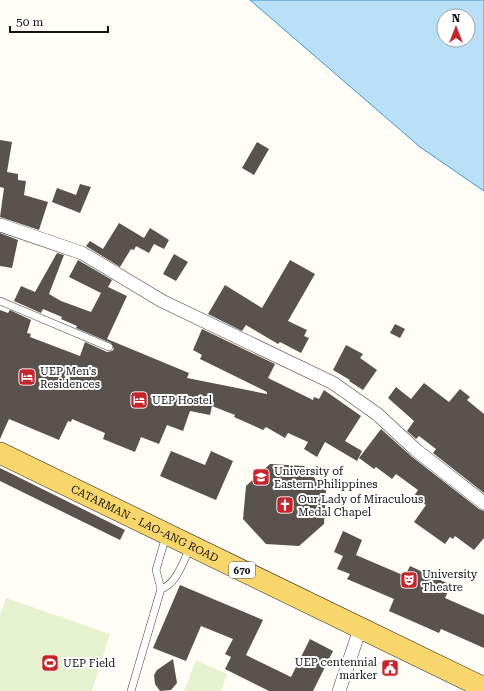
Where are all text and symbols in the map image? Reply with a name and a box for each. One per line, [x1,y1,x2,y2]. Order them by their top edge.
scale bar [10,8,108,34]
north arrow [436,8,476,48]
text: N [452,12,461,25]
text: 50 m [16,15,43,29]
place label: UEP Men's Residences [40,365,100,391]
hotel icon: UEP Men's Residences [17,367,37,387]
hotel icon: UEP Hostel [129,390,149,410]
place label: UEP Hostel [152,394,213,407]
place label: University of Eastern Philippines [274,465,378,491]
school or university icon: University of Eastern Philippines [251,467,271,487]
street label: CATARMAN - LAO-ANG ROAD [69,482,221,565]
place label: Our Lady of Miraculous Medal Chapel [298,493,423,519]
church icon: Our Lady of Miraculous Medal Chapel [275,495,295,515]
road number: 670 [229,562,255,578]
place label: University Theatre [422,568,478,594]
theatre icon: University Theatre [399,570,419,590]
sports icon: UEP Field [40,653,60,673]
place label: UEP centennial marker [295,656,378,682]
place label: UEP Field [63,657,115,670]
public building icon: UEP centennial marker [380,658,400,678]

